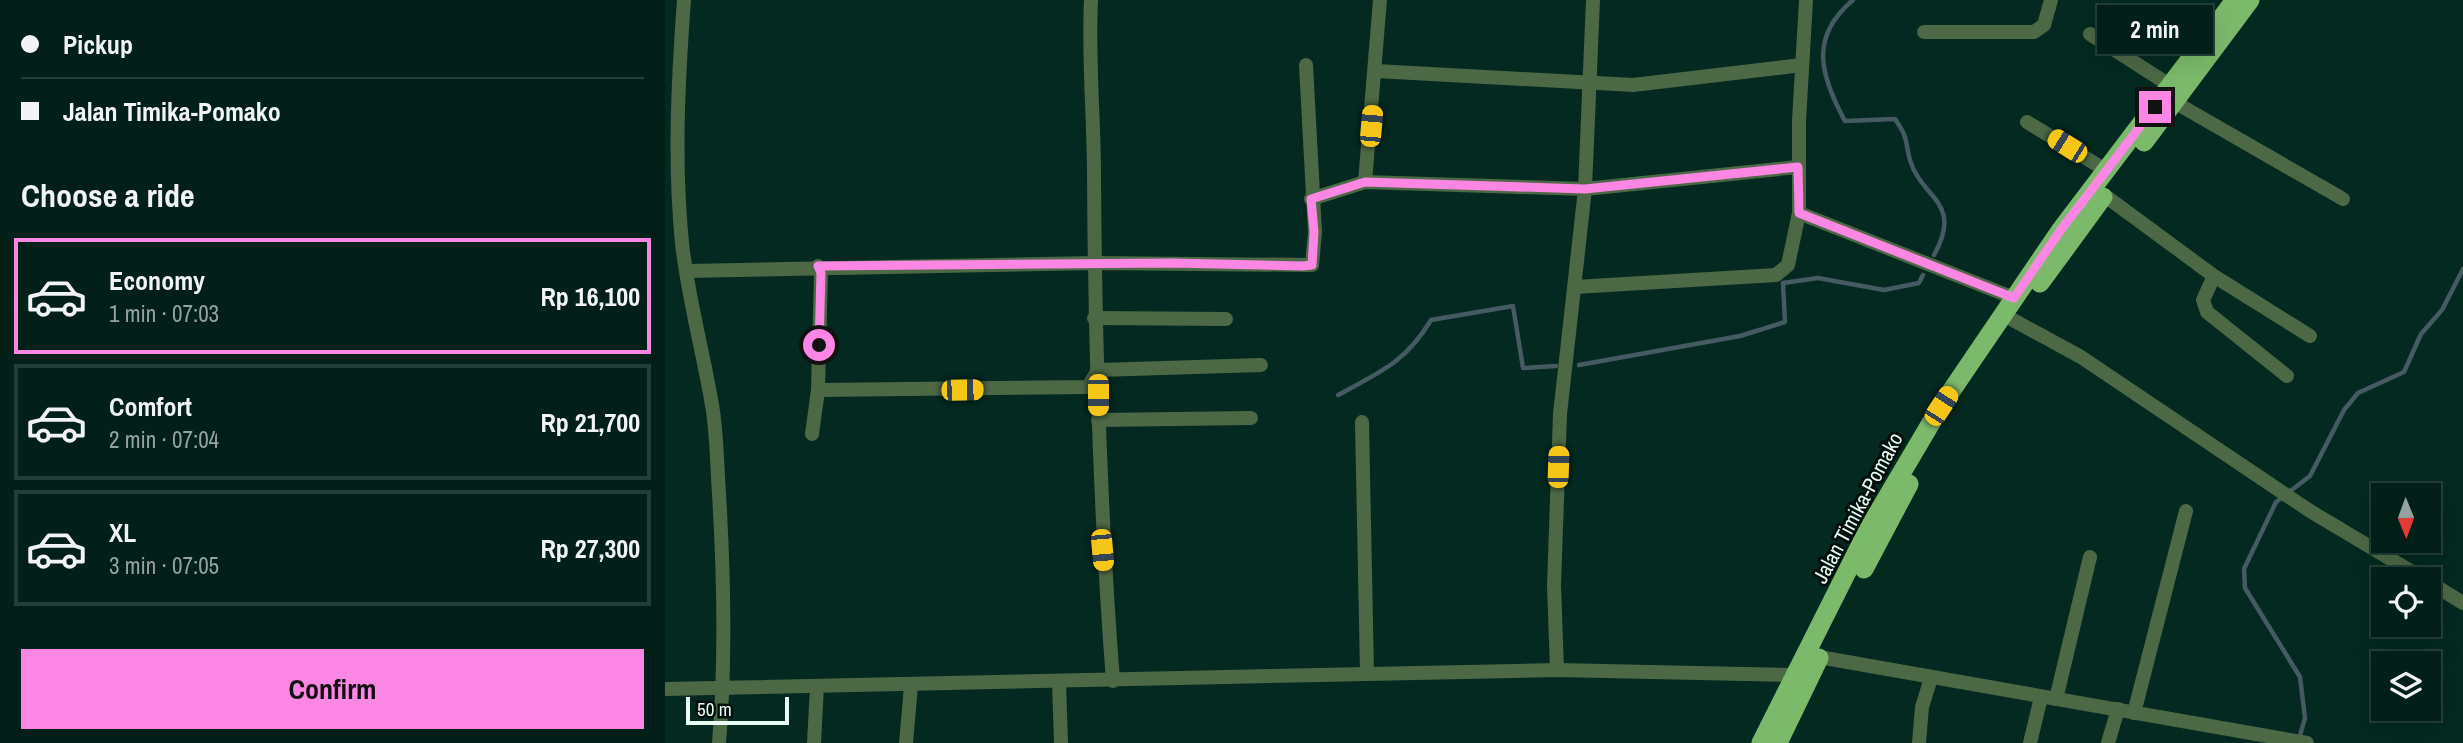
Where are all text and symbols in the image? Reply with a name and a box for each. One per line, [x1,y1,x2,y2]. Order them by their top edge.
callout: 2 min [2097,6,2213,55]
text: 2 min [2130,14,2180,45]
text: Pickup [63,27,133,62]
route end [2139,91,2171,123]
text: Jalan Timika-Pomako [63,94,281,129]
car [1359,104,1384,148]
car [2044,126,2091,166]
text: Choose a ride [21,174,195,217]
text: Economy [109,263,205,298]
icon: car [25,265,88,328]
text: Rp 16,100 [540,279,640,314]
text: 1 min · 07:03 [109,298,219,329]
route start [803,329,835,361]
car [1088,374,1109,416]
car [941,379,984,401]
car [1921,383,1962,429]
text: Comfort [109,389,192,424]
icon: car [25,391,88,454]
text: Rp 21,700 [540,405,640,440]
text: 2 min · 07:04 [109,424,219,455]
street label: Jalan Timika-Pomako [1806,427,1910,588]
car [1547,446,1570,488]
north arrow [2371,483,2441,553]
map controls [2371,483,2441,721]
text: XL [109,515,136,550]
icon: car [25,517,88,580]
car [1090,528,1115,572]
text: Rp 27,300 [540,531,640,566]
text: 3 min · 07:05 [109,550,219,581]
button: locate [2371,567,2441,637]
button: Confirm [21,649,644,729]
button: layers [2371,651,2441,721]
scale bar [686,694,789,726]
text: 50 m [697,696,732,722]

